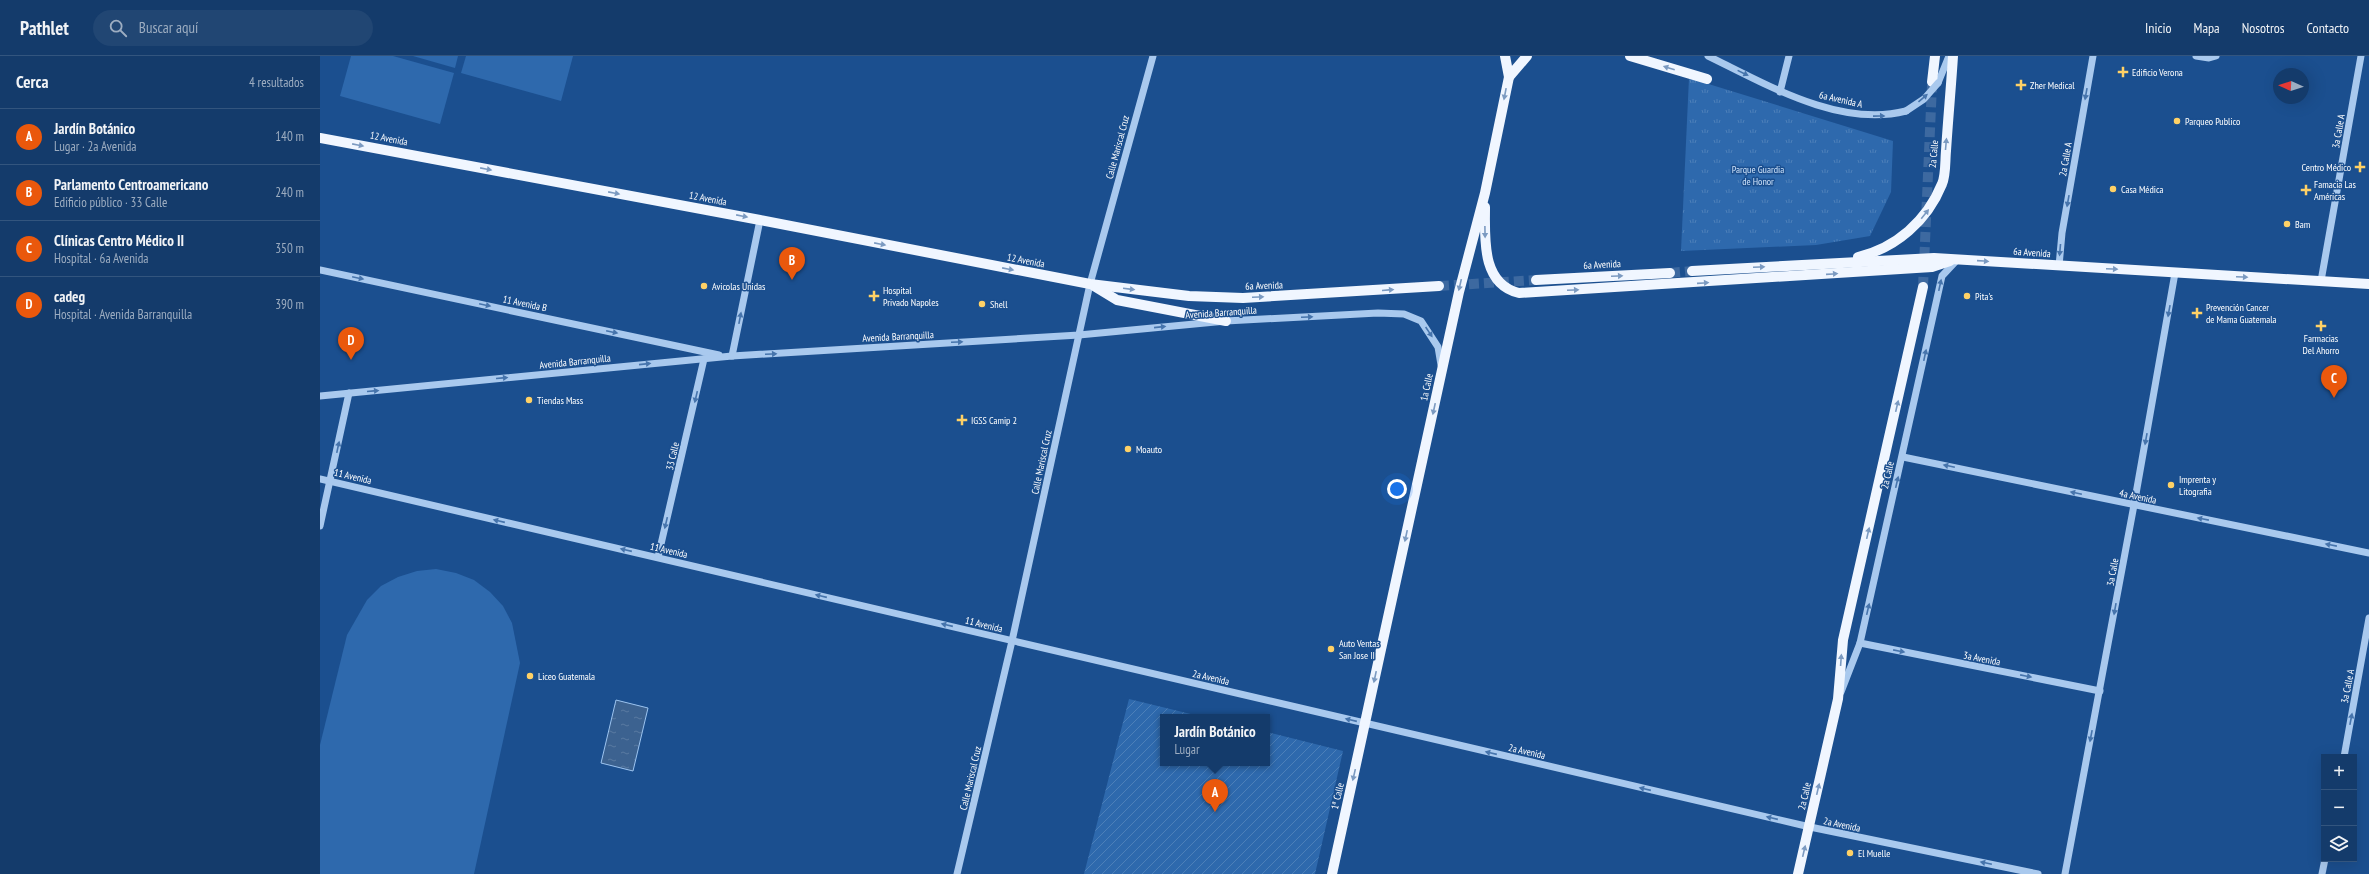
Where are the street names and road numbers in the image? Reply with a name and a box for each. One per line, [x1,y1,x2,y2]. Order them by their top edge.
street label: 6a Avenida A [1818,88,1864,111]
street label: 3a Calle A [2329,113,2348,149]
street label: Calle Mariscal Cruz [1103,114,1132,180]
street label: 12 Avenida [369,128,409,149]
street label: 2a Calle [1926,140,1941,168]
street label: 2a Calle A [2056,141,2075,177]
street label: 12 Avenida [688,188,728,209]
street label: 6a Avenida [2013,245,2051,260]
street label: 12 Avenida [1006,250,1046,271]
street label: 6a Avenida [1583,257,1621,272]
street label: 6a Avenida [1245,278,1283,293]
street label: 11 Avenida B [502,292,549,315]
street label: Avenida Barranquilla [1185,304,1257,321]
street label: Avenida Barranquilla [862,328,934,345]
street label: Avenida Barranquilla [539,351,611,372]
street label: 1a Calle [1417,372,1436,402]
street label: Calle Mariscal Cruz [1028,428,1055,495]
street label: 33 Calle [663,441,682,471]
street label: 2a Calle [1878,460,1897,490]
street label: 11 Avenida [333,466,373,487]
street label: 4a Avenida [2118,486,2158,507]
street label: 11 Avenida [649,540,689,561]
street label: 3a Calle [2104,557,2121,587]
street label: 11 Avenida [964,614,1004,635]
street label: 3a Avenida [1962,649,2002,668]
street label: 2a Avenida [1191,667,1231,688]
street label: 3a Calle A [2338,668,2357,704]
street label: 2a Avenida [1507,741,1547,762]
street label: Calle Mariscal Cruz [957,745,984,811]
street label: 1ª Calle [1328,781,1347,811]
street label: 2a Calle [1795,781,1814,811]
street label: 2a Avenida [1822,814,1862,835]

